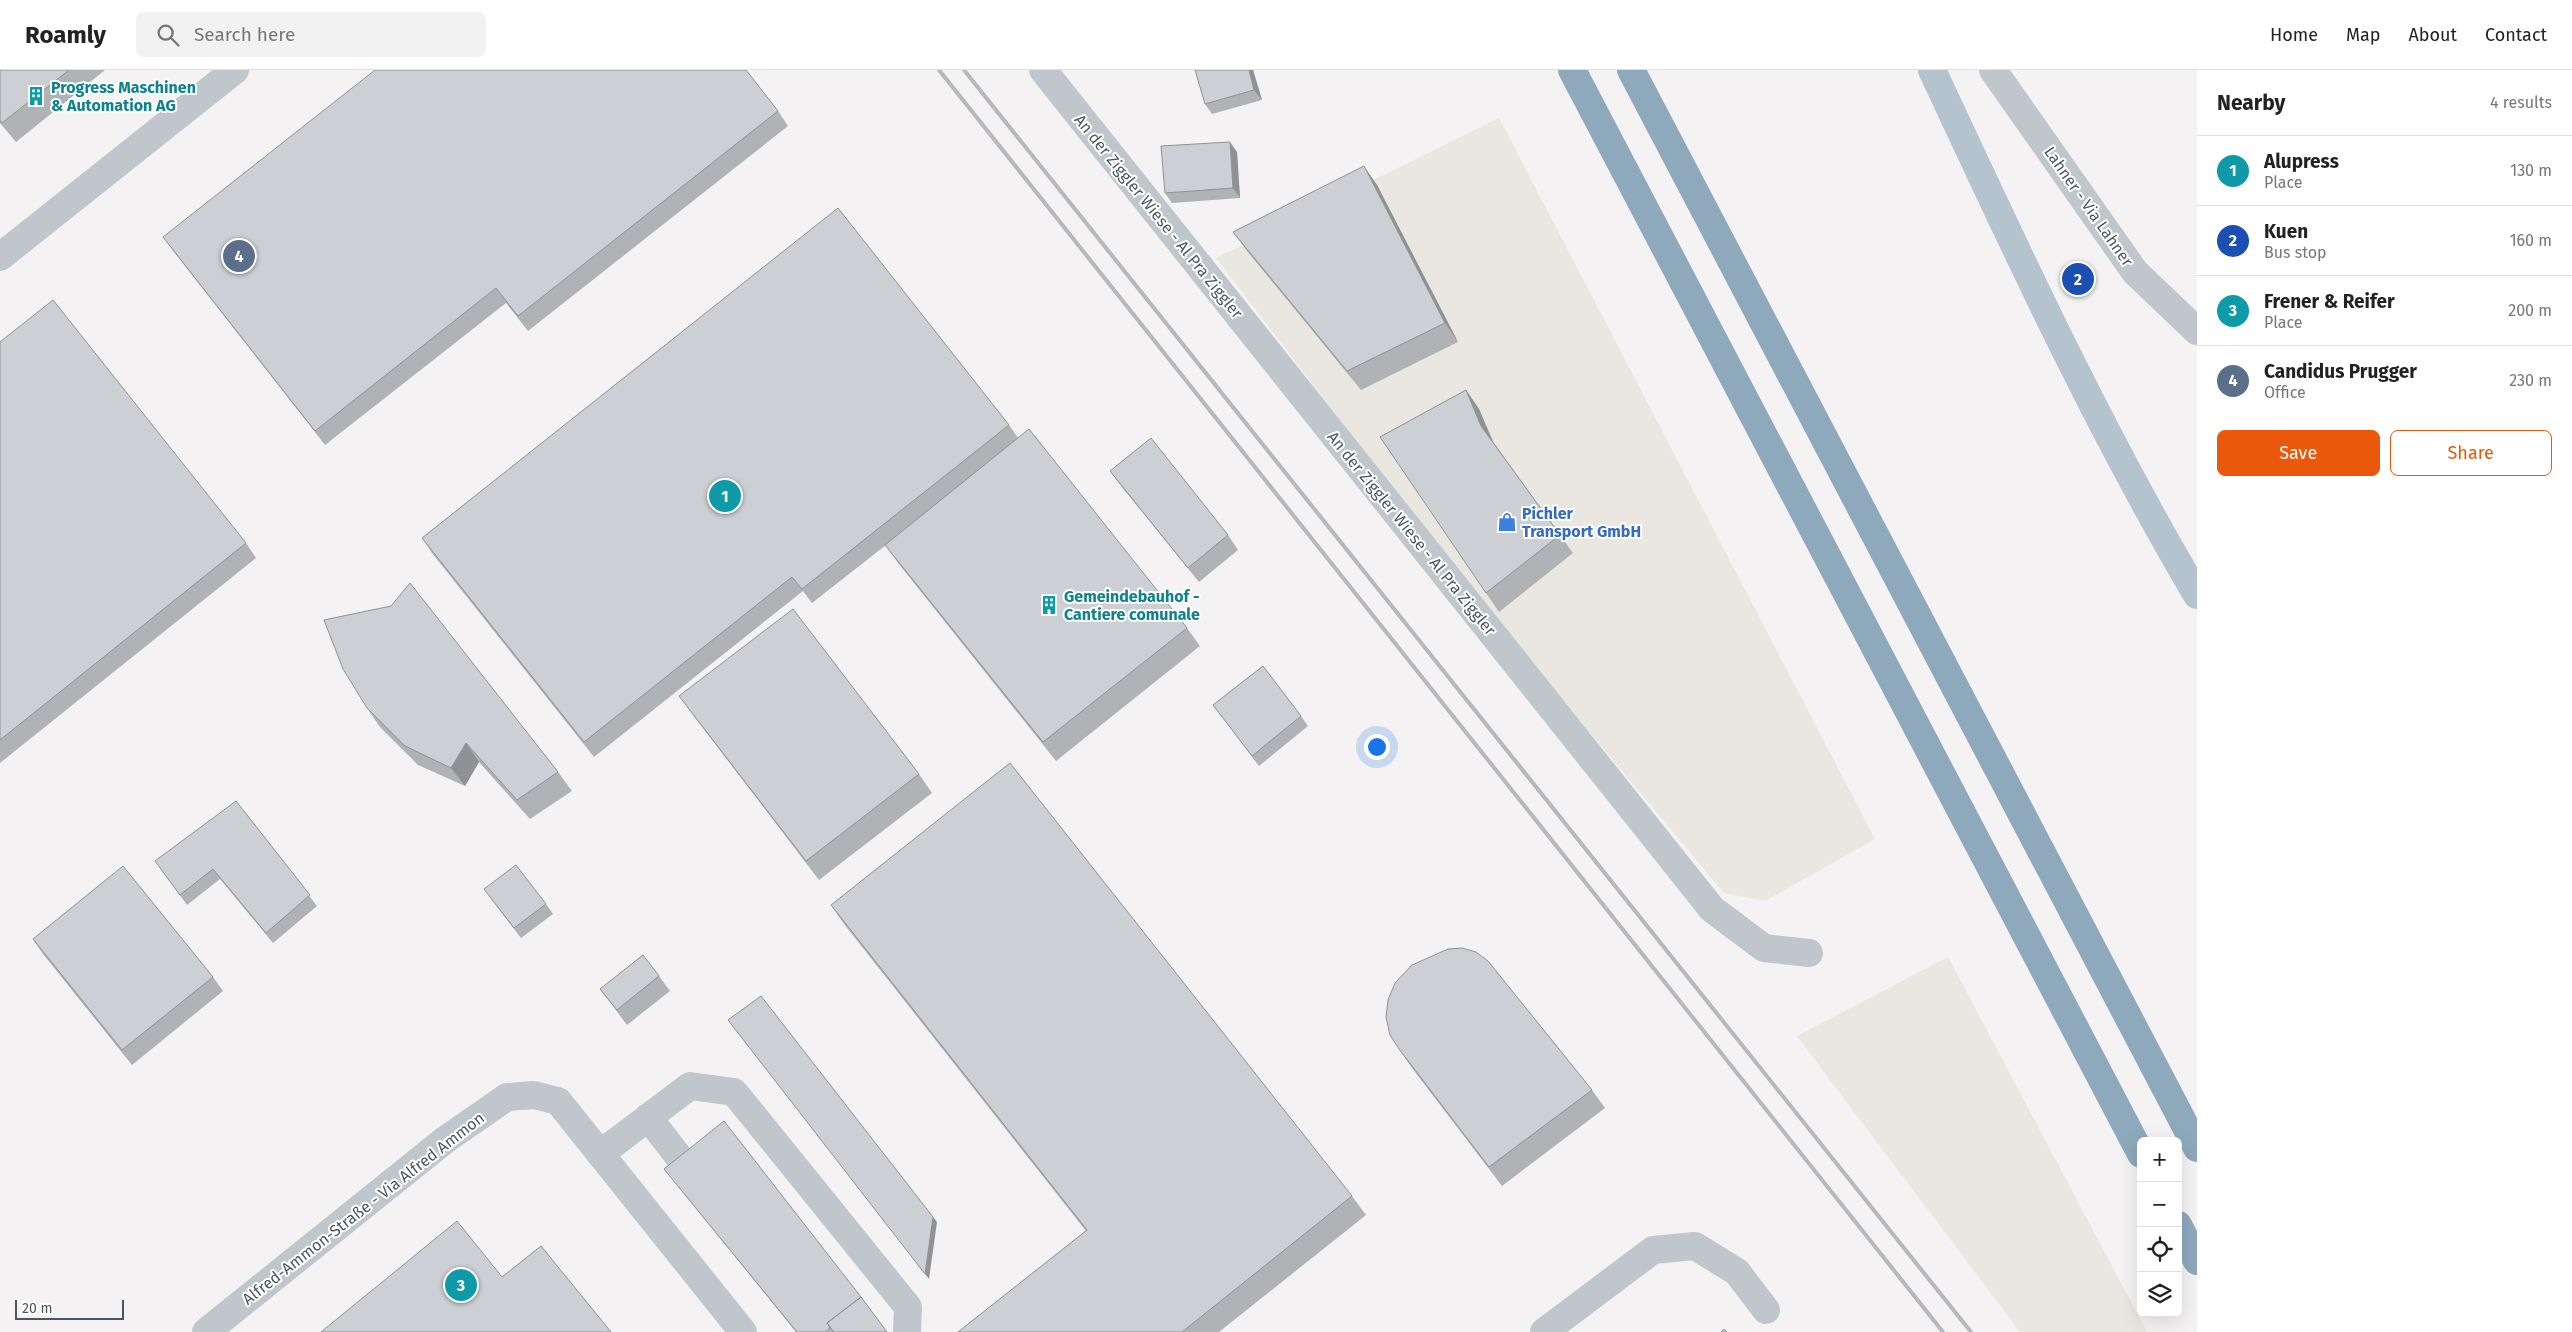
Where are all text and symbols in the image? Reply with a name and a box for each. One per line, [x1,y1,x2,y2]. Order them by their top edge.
search box [136,12,486,57]
text: Roamly [25,21,106,49]
icon: search [154,21,182,49]
text: Search here [194,23,295,46]
text: Home [2270,24,2318,46]
text: Map [2346,24,2380,46]
text: About [2408,24,2457,46]
text: Contact [2485,24,2547,46]
place label: Progress Maschinen & Automation AG [51,78,196,115]
building icon: Progress Maschinen & Automation AG [25,85,47,107]
text: Nearby [2217,90,2285,116]
text: 4 results [2490,93,2552,112]
street label: An der Ziggler Wiese - Al Pra Ziggler [1070,110,1247,323]
street label: Lahner - Via Lahner [2040,143,2137,270]
text: Alupress [2264,150,2339,173]
text: 1 [2229,161,2237,180]
text: 130 m [2510,161,2552,180]
text: Place [2264,173,2303,192]
text: Kuen [2264,220,2308,243]
text: 2 [2229,231,2237,250]
text: 160 m [2510,231,2552,250]
pin: 4 [223,237,255,275]
text: Bus stop [2264,243,2327,262]
pin: 2 [2062,260,2094,298]
text: Frener & Reifer [2264,290,2395,313]
text: 3 [2229,301,2237,320]
text: 200 m [2508,301,2552,320]
text: Place [2264,313,2303,332]
text: Candidus Prugger [2264,360,2417,383]
text: 4 [2228,371,2238,390]
text: 230 m [2509,371,2552,390]
text: Office [2264,383,2306,402]
street label: An der Ziggler Wiese - Al Pra Ziggler [1323,427,1500,640]
button: Save [2217,430,2380,476]
button: Share [2390,430,2552,476]
pin: 1 [709,477,741,515]
place label: Pichler Transport GmbH [1522,504,1641,541]
shop icon: Pichler Transport GmbH [1496,511,1518,533]
place label: Gemeindebauhof - Cantiere comunale [1064,587,1200,624]
building icon: Gemeindebauhof - Cantiere comunale [1038,594,1060,616]
your location [1364,734,1390,760]
street label: Alfred-Ammon-Straße - Via Alfred Ammon [239,1108,488,1309]
map controls [2137,1137,2182,1317]
button: + [2137,1137,2182,1182]
button: − [2137,1182,2182,1227]
button: locate [2137,1227,2182,1272]
pin: 3 [445,1266,477,1304]
button: layers [2137,1272,2182,1317]
scale bar [15,1297,124,1320]
text: 20 m [22,1300,52,1317]

